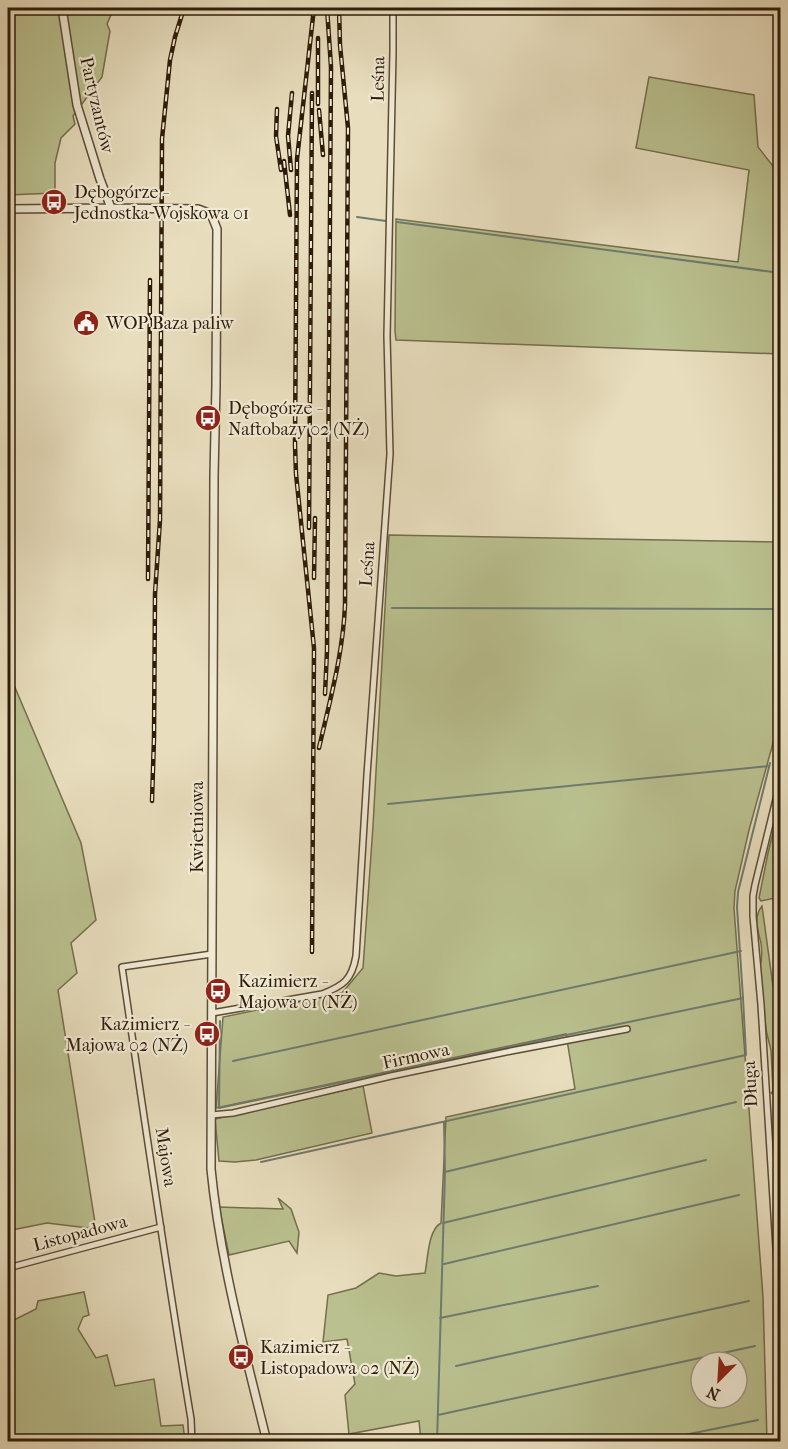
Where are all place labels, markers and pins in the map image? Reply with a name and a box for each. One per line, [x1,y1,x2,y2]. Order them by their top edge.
place label: Dębogórze - Jednostka Wojskowa 01 [72,182,249,224]
bus stop icon: Dębogórze - Jednostka Wojskowa 01 [39,187,69,217]
public building icon: WOP Baza paliw [71,308,101,338]
place label: WOP Baza paliw [105,313,234,334]
place label: Dębogórze - Naftobazy 02 (NŻ) [228,398,369,440]
bus stop icon: Dębogórze - Naftobazy 02 (NŻ) [193,403,223,433]
place label: Kazimierz - Majowa 01 (NŻ) [238,971,358,1013]
bus stop icon: Kazimierz - Majowa 01 (NŻ) [203,976,233,1006]
place label: Kazimierz - Majowa 02 (NŻ) [66,1014,190,1056]
bus stop icon: Kazimierz - Majowa 02 (NŻ) [192,1019,222,1049]
place label: Kazimierz - Listopadowa 02 (NŻ) [260,1337,419,1379]
bus stop icon: Kazimierz - Listopadowa 02 (NŻ) [226,1342,256,1372]

